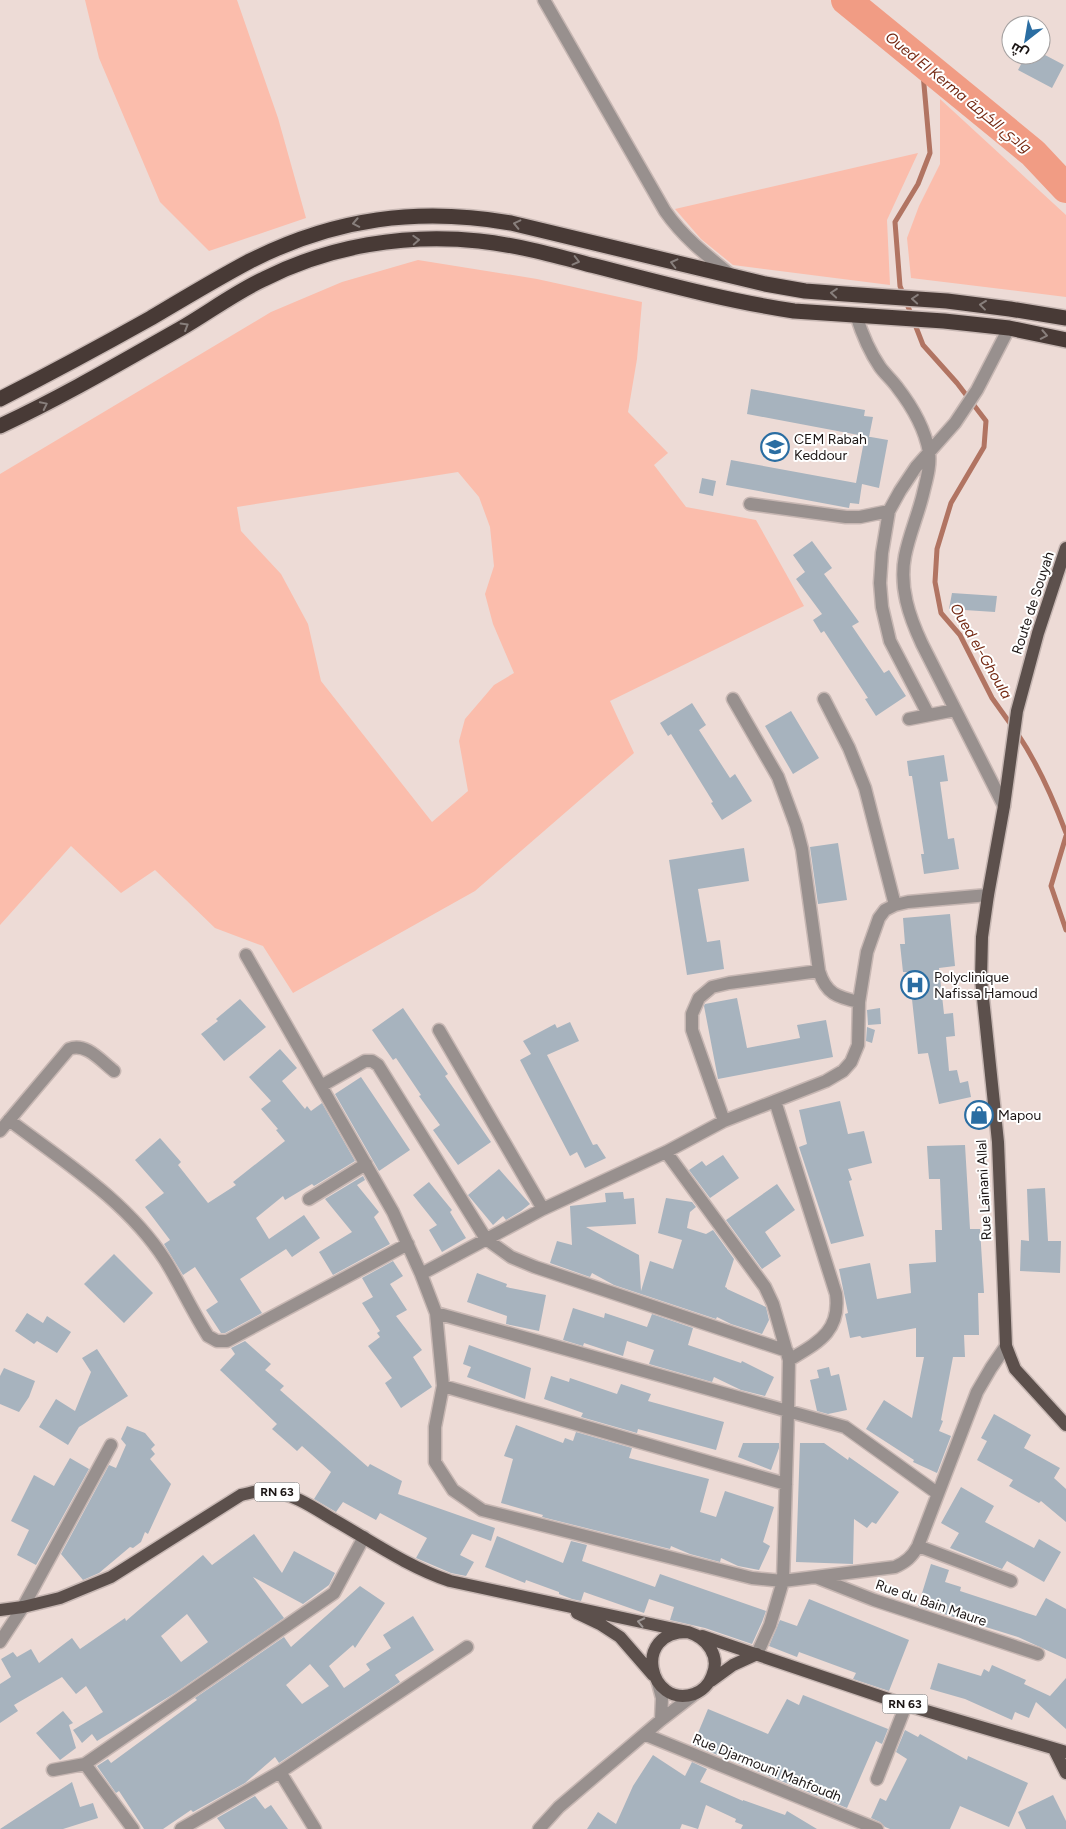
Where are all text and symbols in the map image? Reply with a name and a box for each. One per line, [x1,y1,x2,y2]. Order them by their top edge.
north arrow [1001,15,1051,65]
water label: Oued El Kerma وادي الكرمة [880,28,1035,159]
text: ش [1007,39,1032,63]
one-way arrow [351,218,360,228]
one-way arrow [513,220,521,230]
one-way arrow [412,234,420,245]
one-way arrow [572,255,581,266]
one-way arrow [670,258,679,269]
one-way arrow [830,288,838,299]
one-way arrow [911,294,919,305]
one-way arrow [979,301,988,311]
one-way arrow [180,322,189,332]
one-way arrow [1039,329,1048,340]
one-way arrow [39,401,48,411]
place label: CEM Rabah Keddour [794,431,867,464]
school or university icon: CEM Rabah Keddour [760,432,790,462]
street label: Route de Souyah [1008,549,1058,657]
water label: Oued el-Ghoula [946,600,1016,702]
place label: Polyclinique Nafissa Hamoud [934,969,1038,1002]
hospital icon: Polyclinique Nafissa Hamoud [900,970,930,1000]
shop icon: Mapou [964,1100,994,1130]
place label: Mapou [998,1107,1041,1124]
street label: Rue Laïnani Allal [973,1139,995,1241]
road number: RN 63 [254,1482,300,1501]
street label: Rue du Bain Maure [873,1576,989,1630]
one-way arrow [636,1617,645,1628]
road number: RN 63 [882,1695,928,1714]
street label: Rue Djarmouni Mahfoudh [690,1730,844,1806]

